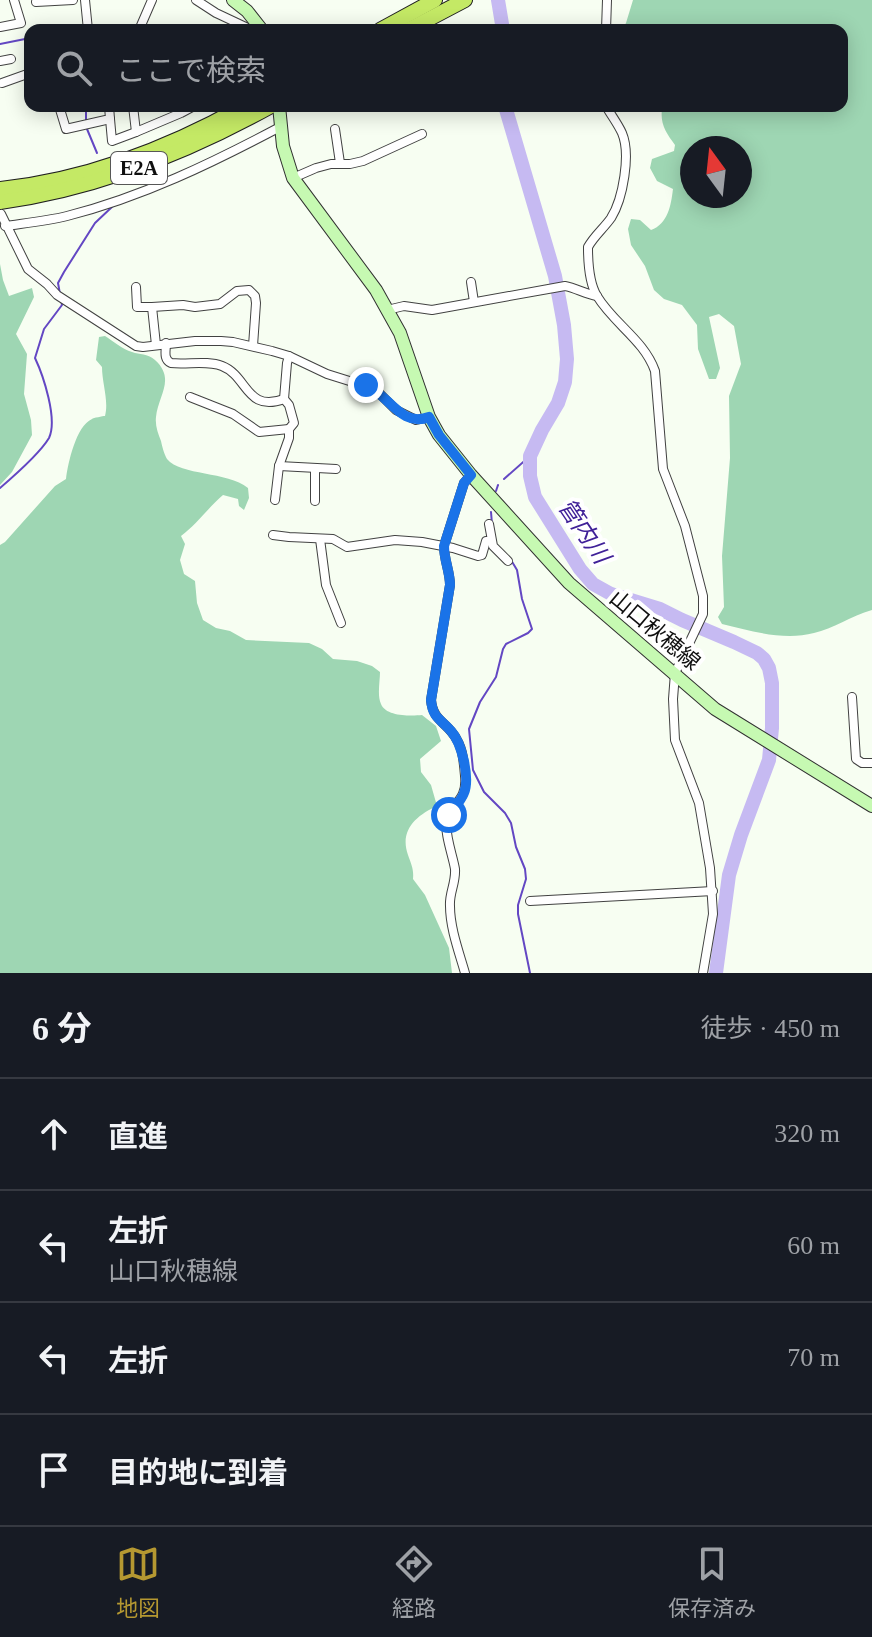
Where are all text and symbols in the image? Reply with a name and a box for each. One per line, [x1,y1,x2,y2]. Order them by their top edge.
search box [24,24,848,112]
icon: search [52,46,96,90]
text: ここで検索 [116,54,266,87]
north arrow [680,136,752,208]
road number: E2A [111,152,167,184]
route end [348,367,384,403]
water label: 管内川 [553,494,617,571]
street label: 山口秋穂線 [605,585,705,675]
route start [431,797,467,833]
text: 6 分 [32,1010,92,1047]
text: 徒歩 · 450 m [701,1014,840,1043]
icon: ahead [32,1112,76,1156]
text: 320 m [774,1119,840,1148]
text: 直進 [108,1120,168,1153]
text: 左折 [108,1214,168,1247]
icon: left [32,1224,76,1268]
text: 60 m [787,1231,840,1260]
text: 山口秋穂線 [108,1257,238,1286]
icon: left [32,1336,76,1380]
text: 70 m [787,1343,840,1372]
text: 左折 [108,1344,168,1377]
icon: arrive [32,1448,76,1492]
text: 目的地に到着 [108,1456,288,1489]
tab: 地図 [116,1542,160,1622]
tab: 経路 [392,1542,436,1622]
tab: 保存済み [668,1542,756,1622]

